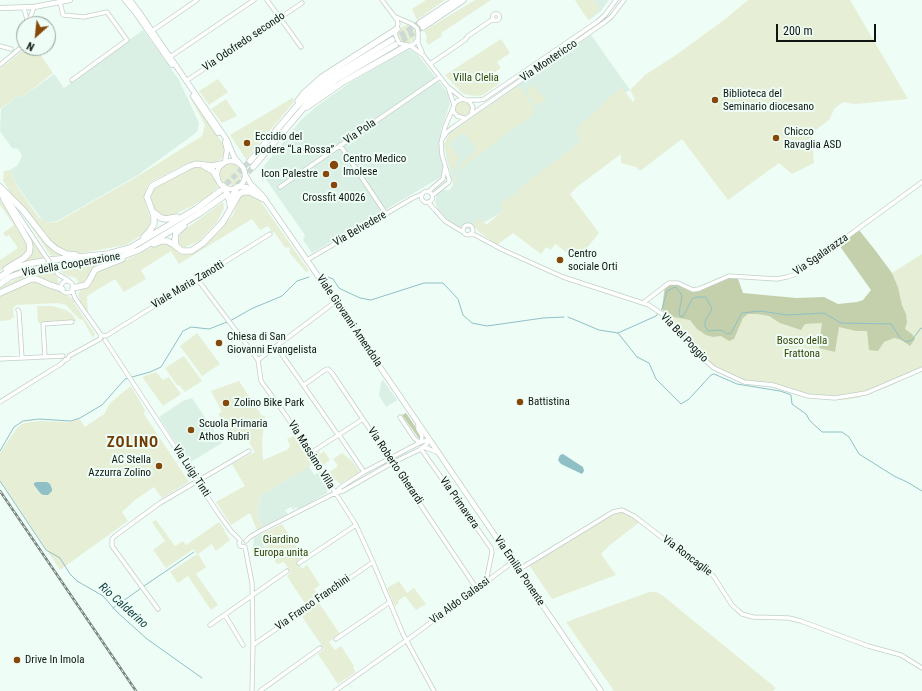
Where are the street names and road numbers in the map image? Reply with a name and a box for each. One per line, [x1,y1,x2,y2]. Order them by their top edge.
street label: Via Odofredo secondo [200,10,288,74]
street label: Via Montericco [518,37,580,85]
street label: Via Pola [341,117,379,147]
street label: Via Belvedere [331,209,389,249]
street label: Via Sgalarazza [791,231,851,279]
street label: Via della Cooperazione [21,250,121,280]
street label: Viale Maria Zanotti [149,258,227,312]
street label: Viale Giovanni Amendola [313,272,385,370]
street label: Via Bel Poggio [657,311,711,365]
street label: Via Massimo Villa [285,418,337,492]
street label: Via Roberto Gherardi [364,425,426,507]
street label: Via Luigi Tinti [169,443,213,499]
street label: Via Primavera [436,475,482,531]
street label: Via Roncaglie [659,533,715,579]
street label: Via Emilia Ponente [491,534,547,608]
street label: Via Franco Franchini [273,572,353,634]
street label: Via Aldo Galassi [427,575,493,627]

